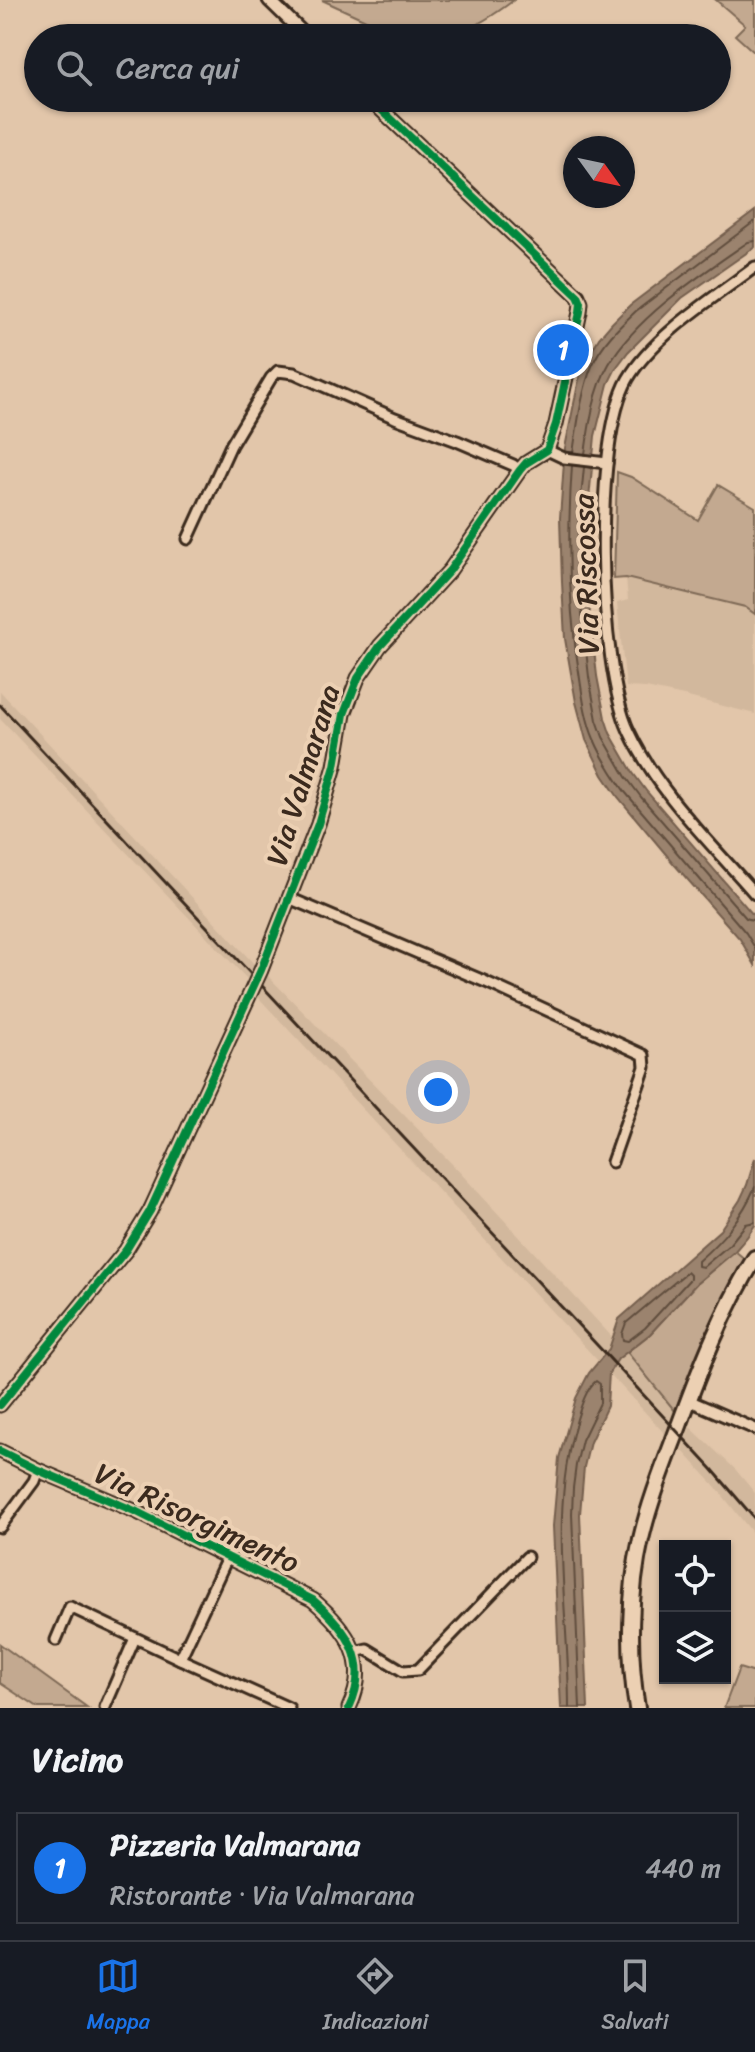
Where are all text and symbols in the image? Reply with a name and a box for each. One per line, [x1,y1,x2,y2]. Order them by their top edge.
search box [24,24,731,112]
text: Cerca qui [116,41,239,95]
icon: search [52,46,96,90]
north arrow [563,136,635,208]
pin: 1 [537,320,589,380]
street label: Via Riscossa [556,492,616,655]
street label: Via Valmarana [250,678,356,872]
your location [418,1072,458,1112]
street label: Via Risorgimento [85,1447,309,1589]
map controls [659,1540,731,1684]
button: locate [659,1540,731,1612]
button: layers [659,1612,731,1684]
text: Vicino [32,1730,123,1790]
text: Pizzeria Valmarana [110,1818,360,1872]
text: 1 [54,1845,66,1891]
text: 440 m [645,1845,721,1891]
text: Ristorante · Via Valmarana [110,1872,415,1918]
tab: Mappa [86,1954,150,2041]
tab: Indicazioni [323,1954,428,2041]
tab: Salvati [601,1954,669,2041]

